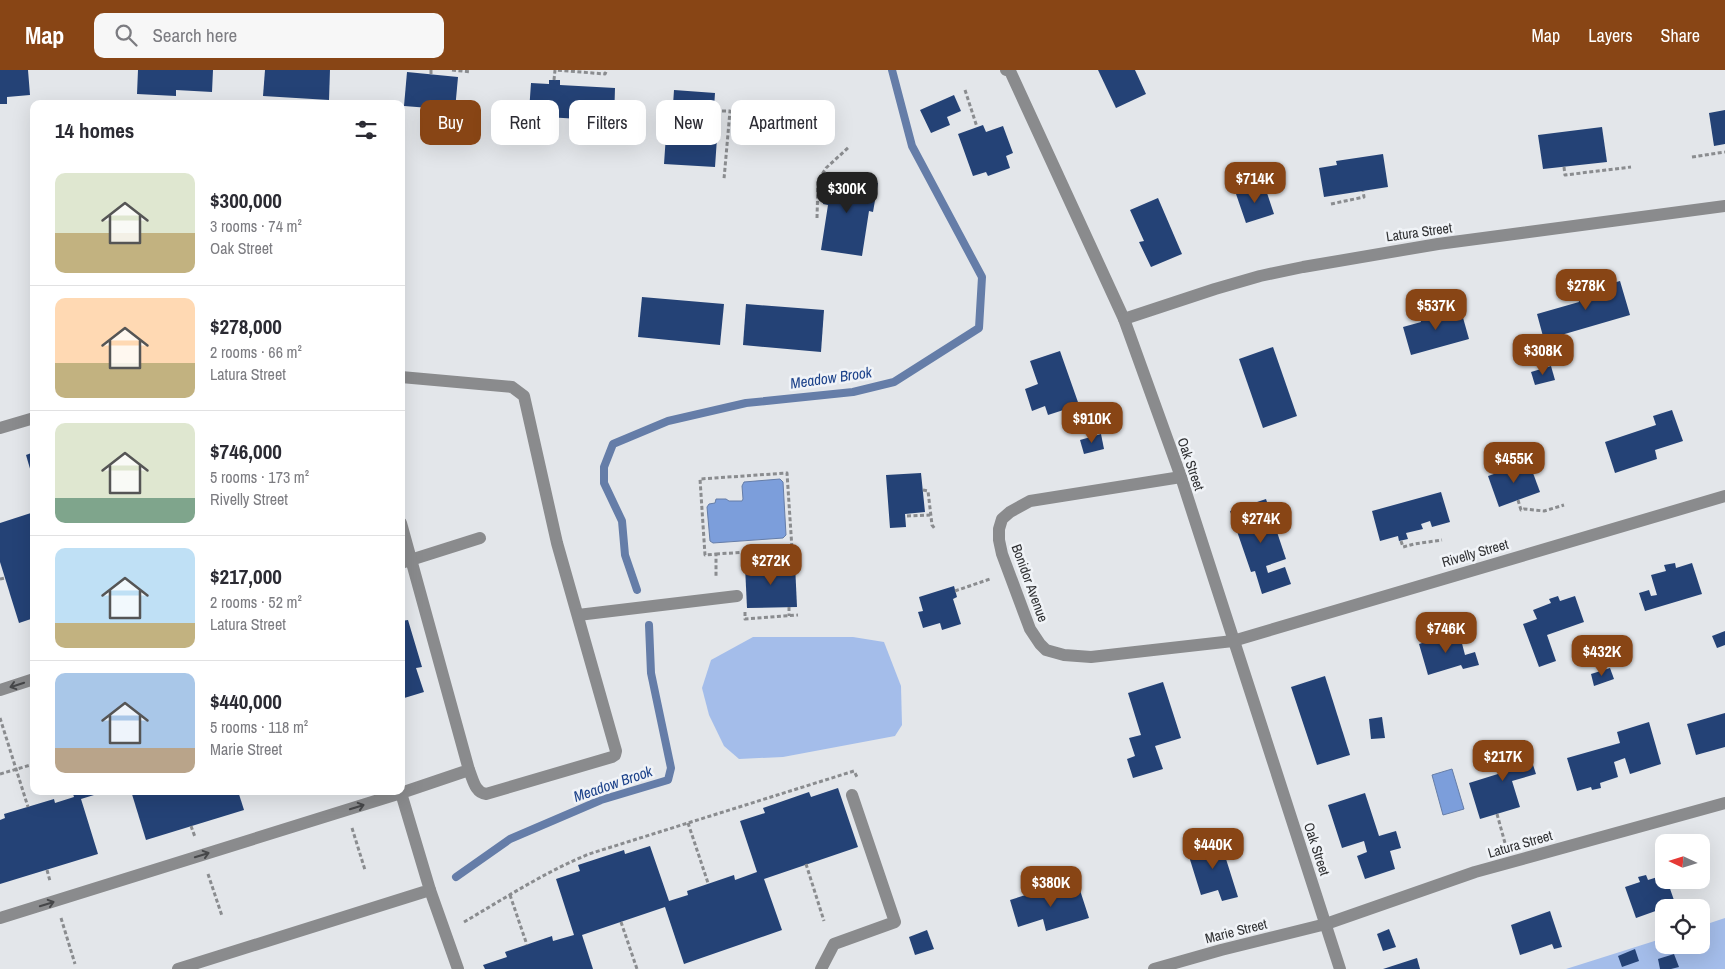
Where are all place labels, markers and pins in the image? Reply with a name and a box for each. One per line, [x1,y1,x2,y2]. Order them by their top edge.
pin: $714K [1220,162,1290,204]
pin: $300K [812,172,882,214]
pin: $278K [1551,268,1621,311]
pin: $537K [1401,288,1471,331]
pin: $308K [1508,334,1578,376]
pin: $910K [1057,402,1127,444]
pin: $455K [1479,442,1549,484]
pin: $274K [1226,502,1296,544]
pin: $272K [736,544,806,586]
pin: $746K [1411,612,1481,654]
pin: $432K [1567,634,1637,677]
pin: $217K [1468,740,1538,782]
pin: $440K [1178,828,1248,870]
pin: $380K [1016,866,1086,908]

